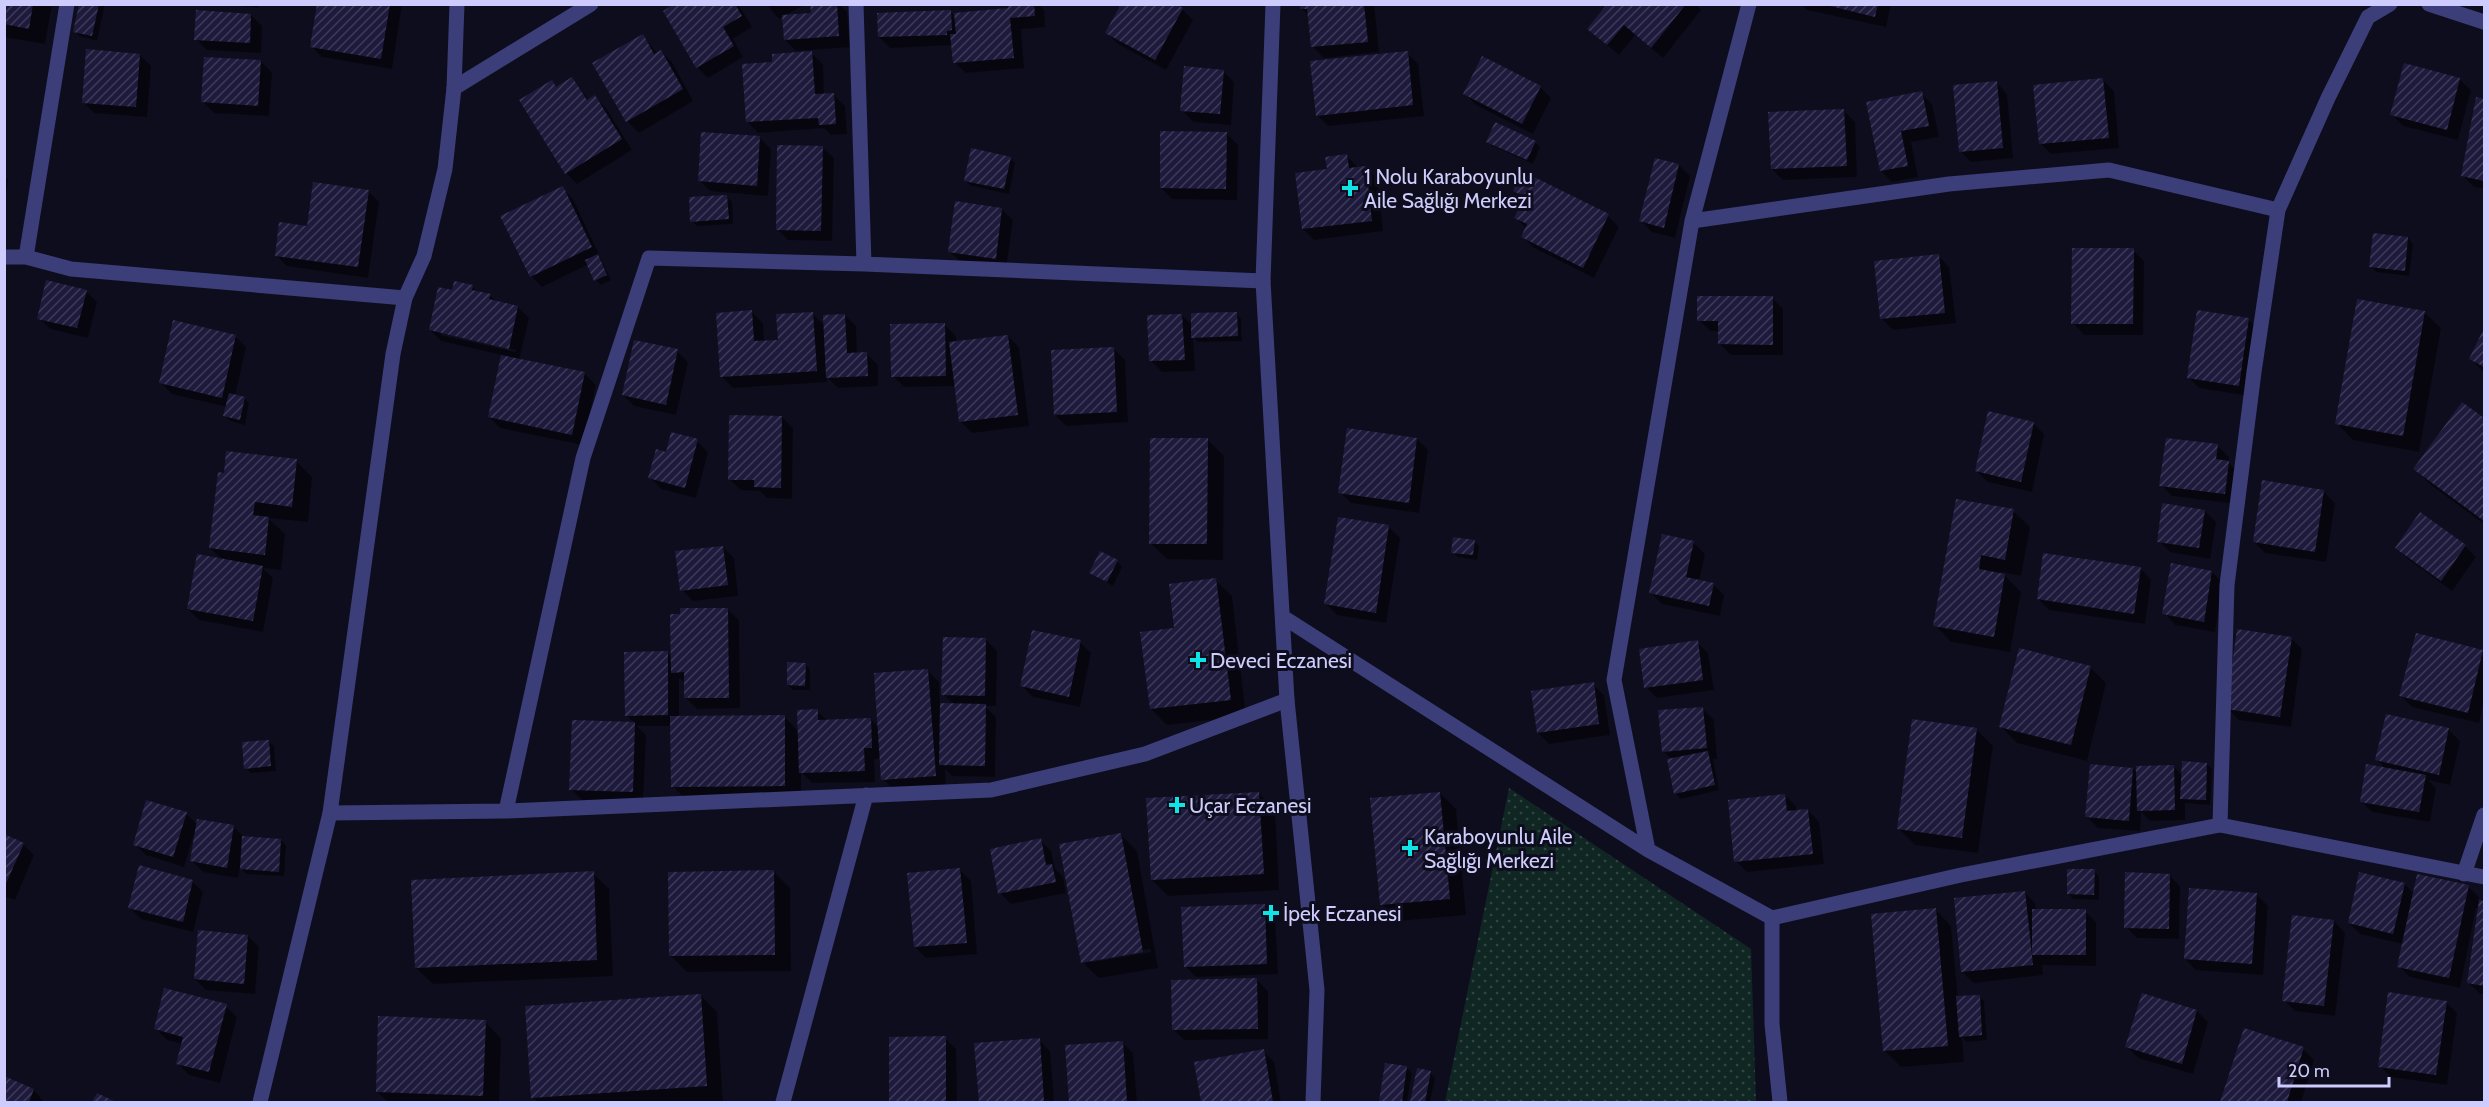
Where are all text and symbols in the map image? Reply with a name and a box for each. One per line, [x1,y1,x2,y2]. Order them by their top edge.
place label: 1 Nolu Karaboyunlu Aile Sağlığı Merkezi [1364,164,1533,213]
marker: 1 Nolu Karaboyunlu Aile Sağlığı Merkezi [1341,179,1359,197]
place label: Deveci Eczanesi [1210,648,1352,673]
marker: Deveci Eczanesi [1191,653,1205,667]
place label: Uçar Eczanesi [1189,793,1311,818]
marker: Uçar Eczanesi [1170,798,1184,812]
place label: Karaboyunlu Aile Sağlığı Merkezi [1424,824,1573,873]
marker: Karaboyunlu Aile Sağlığı Merkezi [1401,839,1419,857]
place label: İpek Eczanesi [1283,901,1401,926]
marker: İpek Eczanesi [1264,906,1278,920]
scale bar [2279,1050,2388,1088]
text: 20 m [2288,1060,2330,1082]

